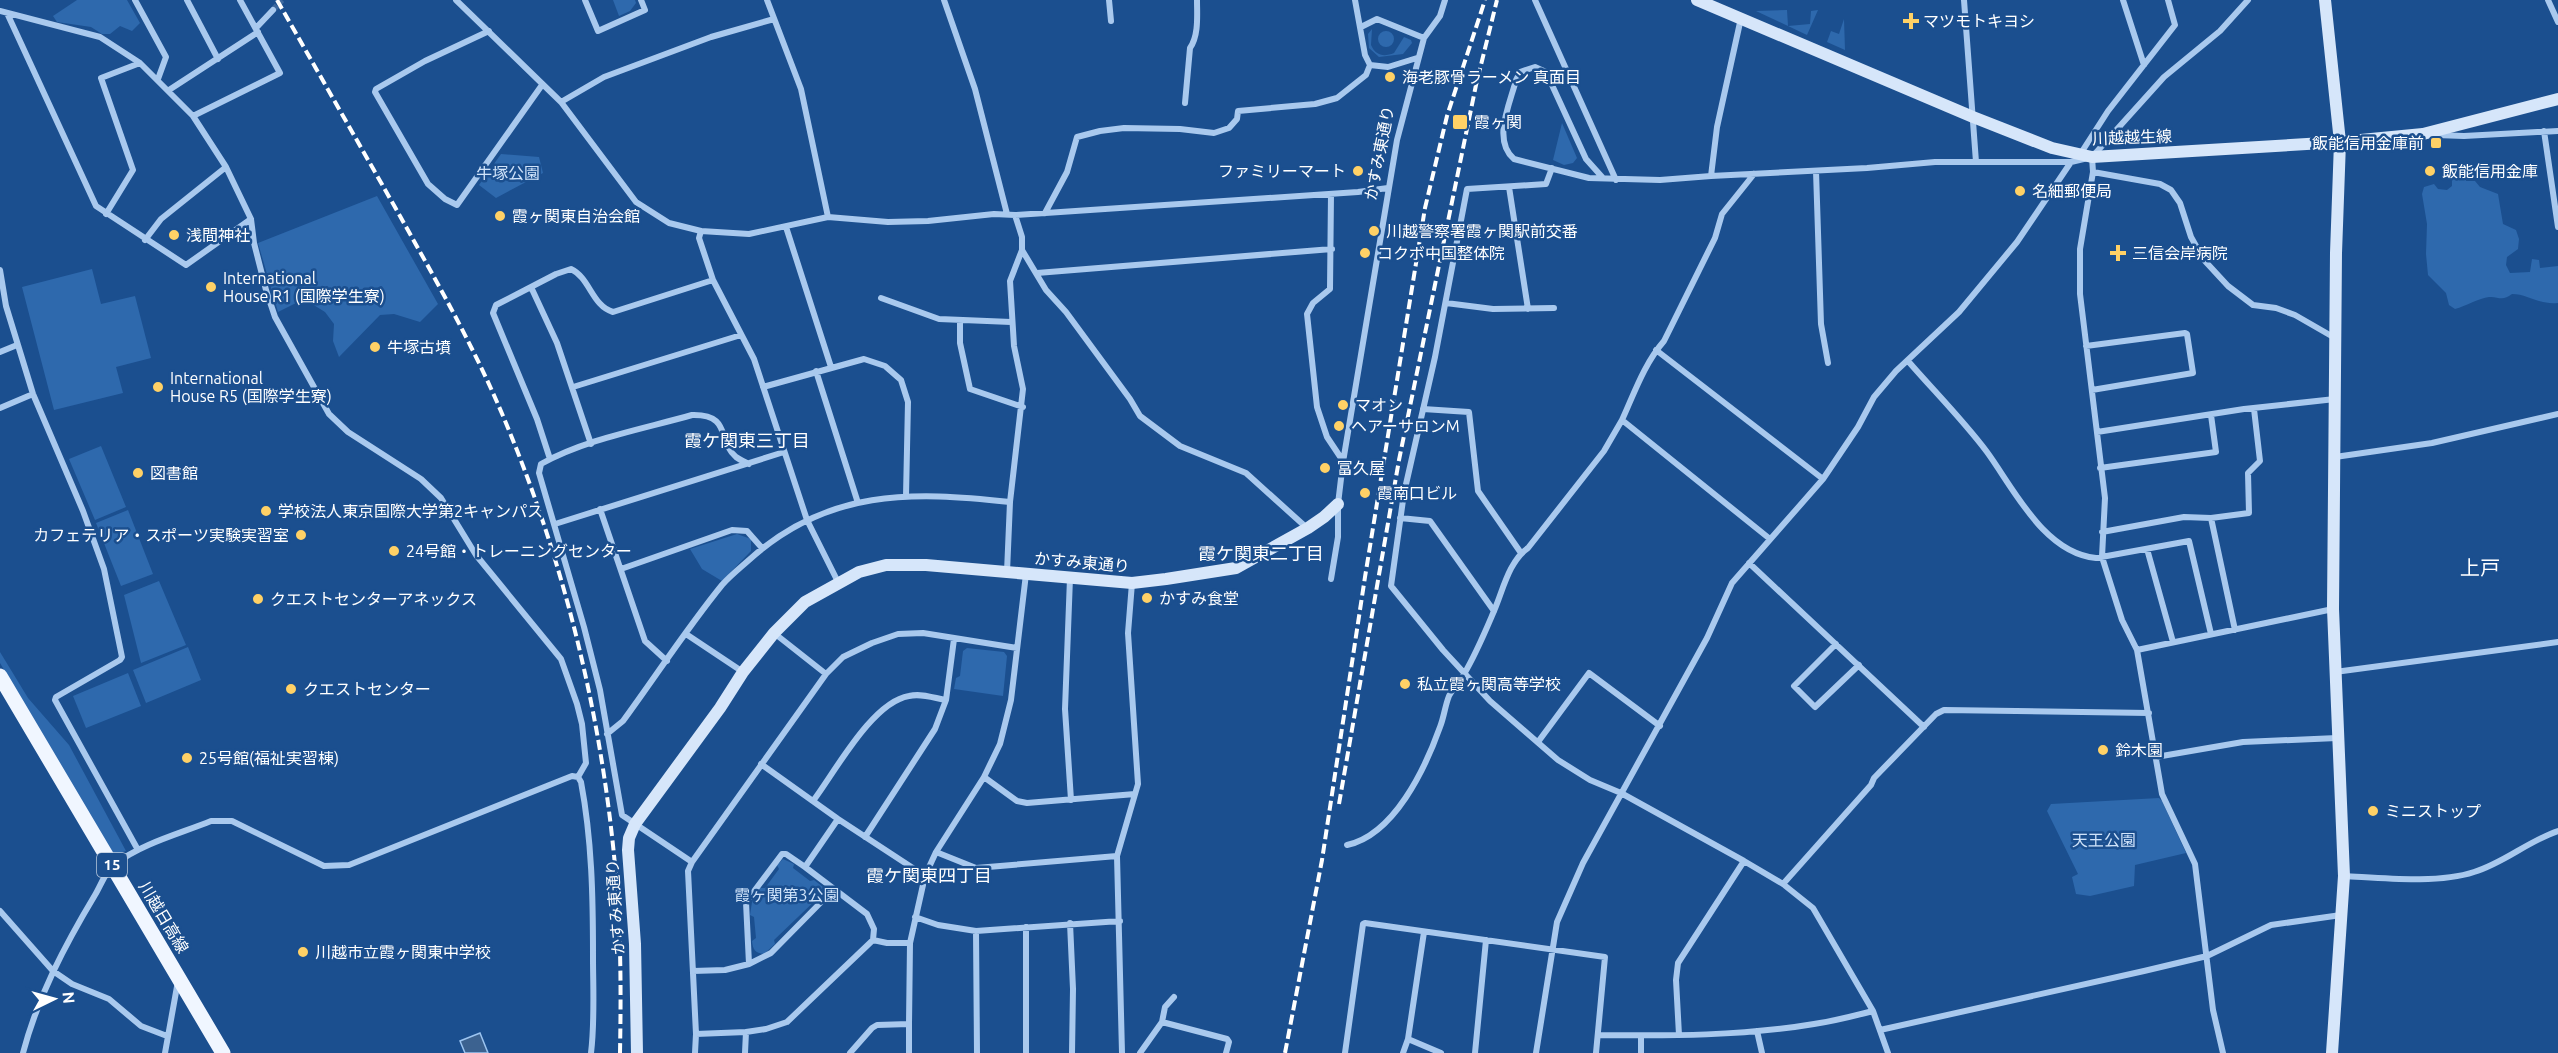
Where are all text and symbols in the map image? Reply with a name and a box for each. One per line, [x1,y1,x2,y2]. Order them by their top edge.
place label: マツモトキヨシ [1923,12,2035,30]
marker: マツモトキヨシ [1904,14,1918,28]
place label: 海老豚骨ラーメン 真面目 [1402,68,1581,86]
marker: 海老豚骨ラーメン 真面目 [1383,70,1397,84]
street label: かすみ東通り [1361,104,1397,202]
marker: 霞ヶ関 [1451,113,1469,131]
place label: 霞ヶ関 [1474,113,1522,131]
street label: 川越越生線 [2092,127,2172,147]
place label: 飯能信用金庫前 [2312,134,2424,152]
marker: 飯能信用金庫前 [2429,136,2443,150]
place label: ファミリーマート [1218,162,1346,180]
place label: 飯能信用金庫 [2442,162,2538,180]
park label: 牛塚公園 [476,164,540,182]
marker: ファミリーマート [1351,164,1365,178]
marker: 飯能信用金庫 [2423,164,2437,178]
place label: 名細郵便局 [2032,182,2112,200]
marker: 名細郵便局 [2013,184,2027,198]
place label: 霞ヶ関東自治会館 [512,207,640,225]
marker: 霞ヶ関東自治会館 [493,209,507,223]
place label: 川越警察署霞ヶ関駅前交番 [1386,222,1578,240]
marker: 川越警察署霞ヶ関駅前交番 [1367,224,1381,238]
place label: 浅間神社 [186,226,250,244]
marker: 浅間神社 [167,228,181,242]
place label: コクボ中国整体院 [1377,244,1505,262]
marker: 三信会岸病院 [2109,244,2127,262]
place label: 三信会岸病院 [2132,244,2228,262]
marker: コクボ中国整体院 [1358,246,1372,260]
place label: International House R1 (国際学生寮) [223,269,385,306]
marker: International House R1 (国際学生寮) [204,280,218,294]
place label: 牛塚古墳 [387,338,451,356]
marker: 牛塚古墳 [368,340,382,354]
place label: International House R5 (国際学生寮) [170,369,332,406]
marker: International House R5 (国際学生寮) [151,380,165,394]
place label: マオン [1355,396,1403,414]
marker: マオン [1336,398,1350,412]
place label: ヘアーサロンM [1351,417,1460,435]
marker: ヘアーサロンM [1332,419,1346,433]
district label: 霞ケ関東三丁目 [684,430,810,450]
place label: 富久屋 [1337,459,1385,477]
marker: 富久屋 [1318,461,1332,475]
place label: 図書館 [150,464,198,482]
marker: 図書館 [131,466,145,480]
place label: 霞南口ビル [1377,484,1457,502]
marker: 霞南口ビル [1358,486,1372,500]
place label: 学校法人東京国際大学第2キャンパス [278,502,543,520]
marker: 学校法人東京国際大学第2キャンパス [259,504,273,518]
place label: カフェテリア・スポーツ実験実習室 [33,526,289,544]
marker: カフェテリア・スポーツ実験実習室 [294,528,308,542]
place label: 24号館・トレーニングセンター [406,542,632,560]
district label: 霞ケ関東二丁目 [1198,543,1324,563]
marker: 24号館・トレーニングセンター [387,544,401,558]
street label: かすみ東通り [1033,549,1131,575]
district label: 上戸 [2460,556,2500,579]
place label: かすみ食堂 [1159,589,1239,607]
place label: クエストセンターアネックス [270,590,477,608]
marker: かすみ食堂 [1140,591,1154,605]
marker: クエストセンターアネックス [251,592,265,606]
place label: 私立霞ヶ関高等学校 [1417,675,1561,693]
marker: 私立霞ヶ関高等学校 [1398,677,1412,691]
place label: クエストセンター [303,680,431,698]
marker: クエストセンター [284,682,298,696]
place label: 鈴木園 [2115,741,2163,759]
marker: 鈴木園 [2096,743,2110,757]
place label: 25号館(福祉実習棟) [199,749,339,768]
marker: 25号館(福祉実習棟) [180,751,194,765]
place label: ミニストップ [2385,802,2481,820]
marker: ミニストップ [2366,804,2380,818]
park label: 天王公園 [2072,831,2136,849]
road number: 15 [97,853,127,877]
street label: かすみ東通り [603,858,627,956]
district label: 霞ケ関東四丁目 [866,865,992,885]
street label: 川越日高線 [136,878,192,956]
park label: 霞ヶ関第3公園 [734,886,840,904]
place label: 川越市立霞ヶ関東中学校 [315,943,491,961]
marker: 川越市立霞ヶ関東中学校 [296,945,310,959]
north arrow [24,969,84,1029]
text: N [59,991,78,1004]

